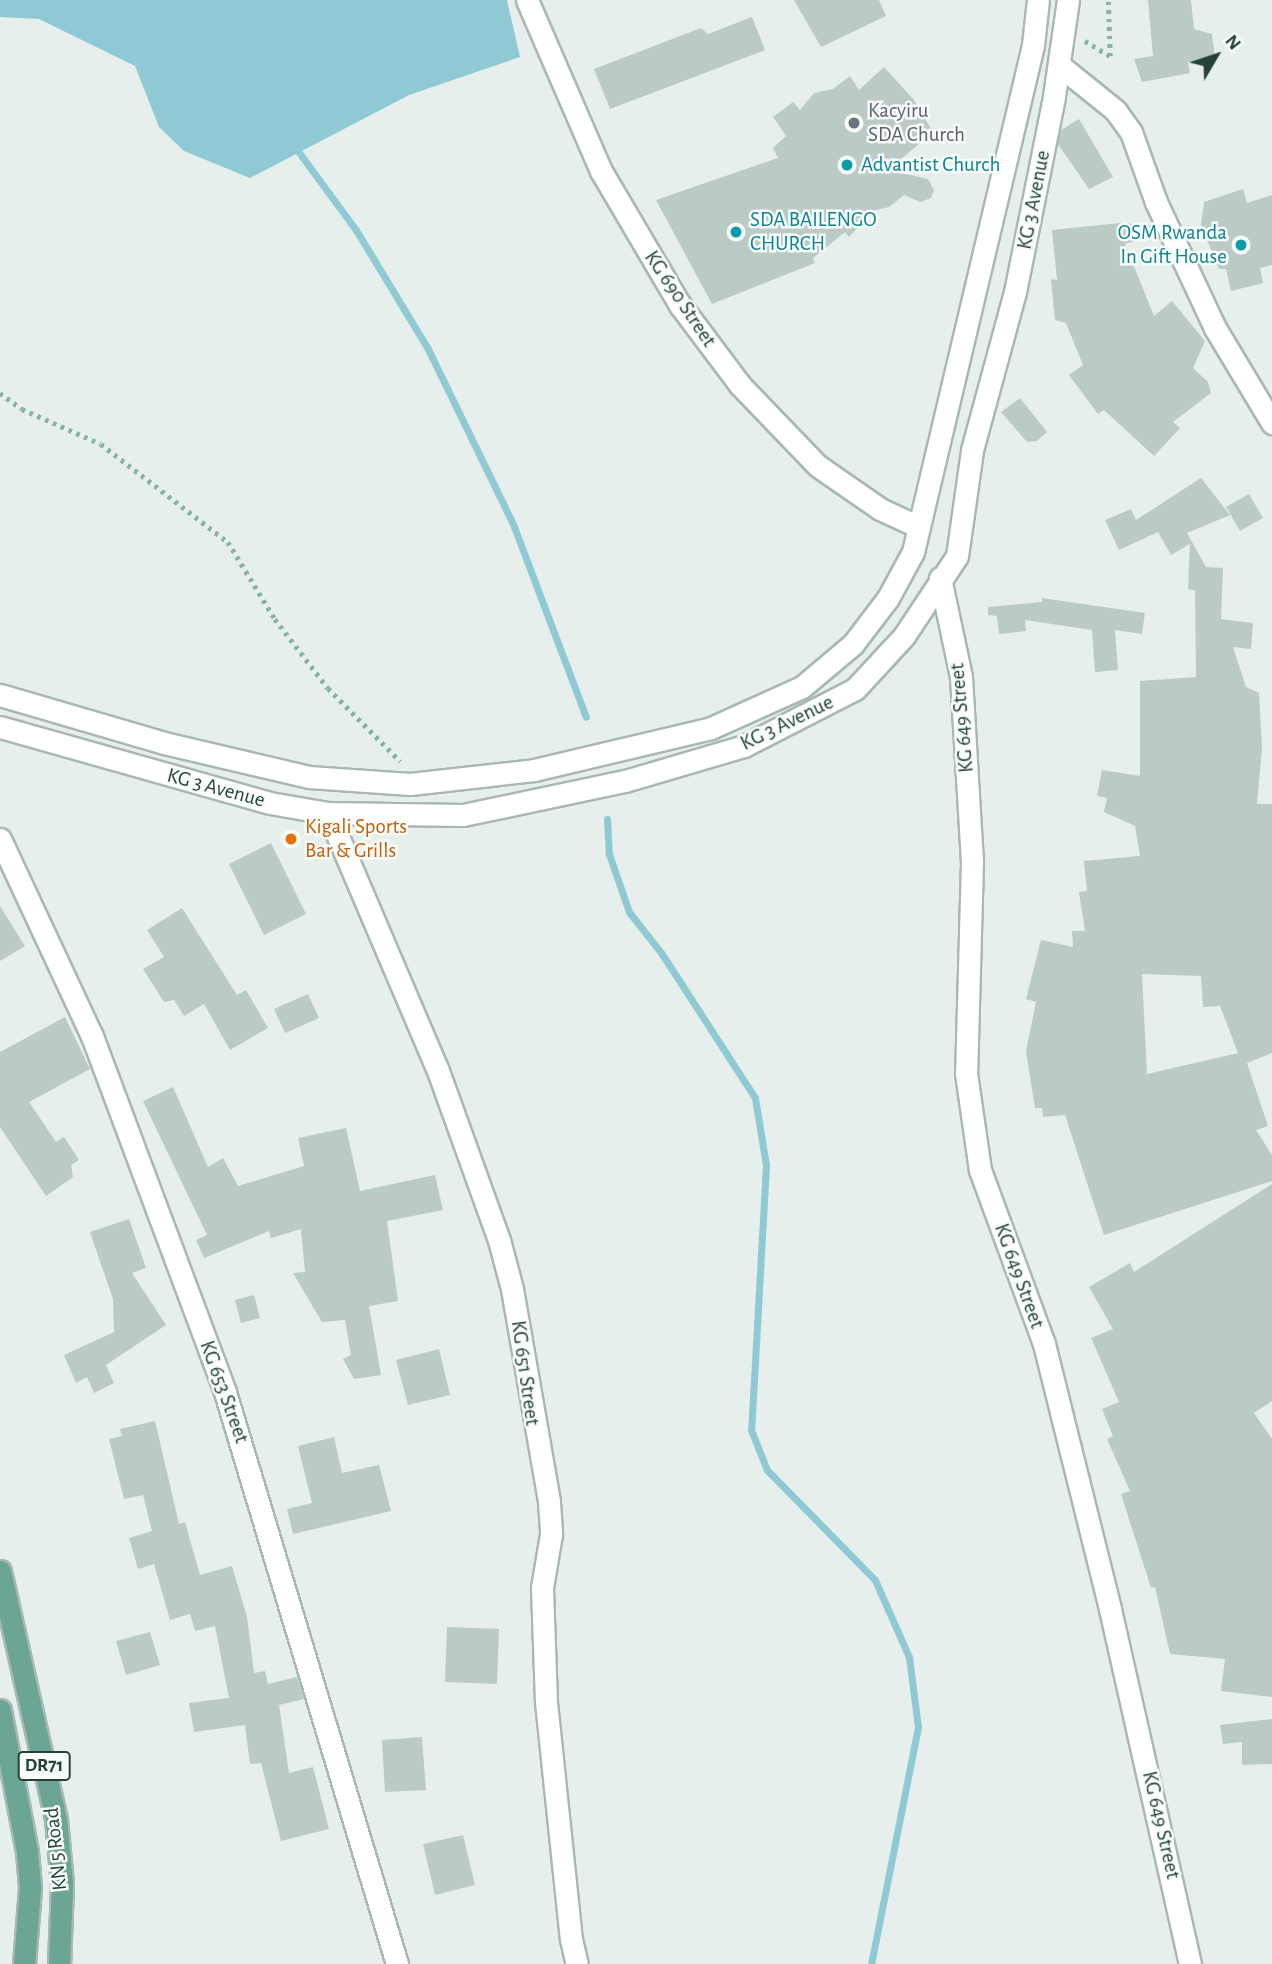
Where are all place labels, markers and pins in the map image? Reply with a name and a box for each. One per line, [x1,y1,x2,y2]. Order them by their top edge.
place label: Kacyiru SDA Church [868,98,965,148]
marker: Kacyiru SDA Church [846,115,862,131]
place label: Advantist Church [861,152,1000,178]
marker: Advantist Church [839,157,855,173]
place label: SDA BAILENGO CHURCH [750,207,877,257]
place label: OSM Rwanda In Gift House [1118,220,1227,270]
marker: SDA BAILENGO CHURCH [728,224,744,240]
marker: OSM Rwanda In Gift House [1233,237,1249,253]
place label: Kigali Sports Bar & Grills [305,814,407,864]
marker: Kigali Sports Bar & Grills [283,831,299,847]

